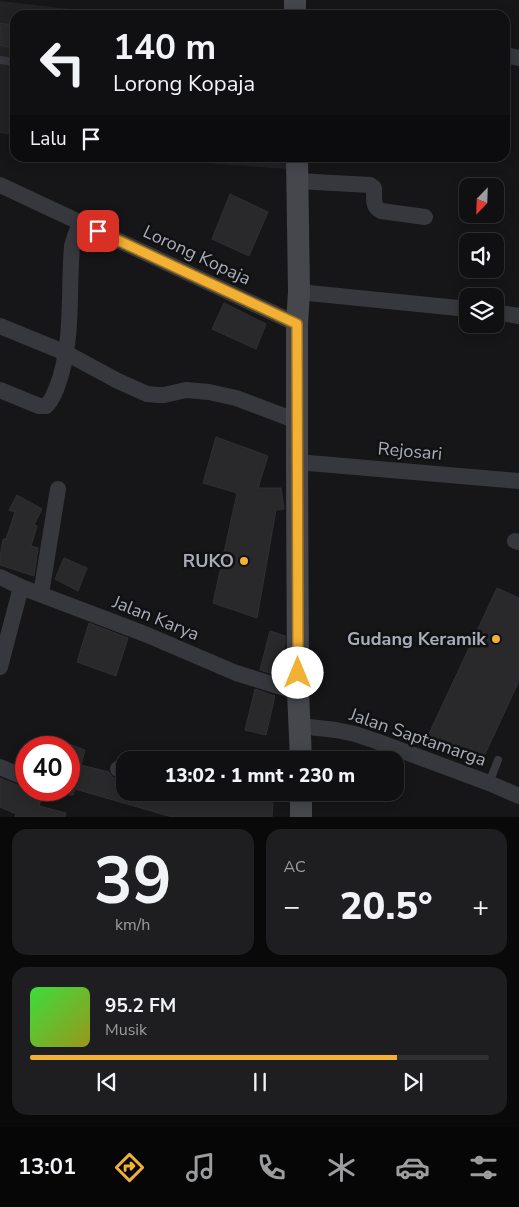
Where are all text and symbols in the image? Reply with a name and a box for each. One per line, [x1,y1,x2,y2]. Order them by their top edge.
text: 140 m [113,24,216,71]
icon: left [30,30,95,95]
text: Lorong Kopaja [113,69,255,99]
icon: arrive [77,125,105,153]
text: Lalu [30,126,67,152]
north arrow [459,178,504,222]
map controls [459,178,504,333]
pin [77,210,119,252]
icon: arrive [84,217,112,245]
street label: Lorong Kopaja [139,220,255,290]
button: sound [459,233,504,278]
button: layers [459,288,504,333]
street label: Rejosari [377,436,443,466]
place label: RUKO [183,549,234,573]
marker: RUKO [238,555,250,567]
street label: Jalan Karya [108,589,203,646]
place label: Gudang Keramik [347,627,486,651]
marker: Gudang Keramik [490,633,502,645]
position arrow [271,646,323,698]
street label: Jalan Saptamarga [345,702,490,772]
speed limit sign: 40 [15,736,80,801]
text: 13:02 · 1 mnt · 230 m [165,763,355,789]
text: 39 [94,837,172,926]
text: AC [284,856,306,878]
text: 20.5° [340,881,433,932]
text: − [284,888,300,926]
text: + [472,888,489,926]
text: km/h [115,914,150,936]
text: 95.2 FM [105,993,176,1019]
text: Musik [105,1019,147,1041]
icon: previous [93,1068,121,1096]
icon: pause [246,1068,274,1096]
icon: next [399,1068,427,1096]
icon: directions [112,1150,147,1185]
icon: music [183,1150,218,1185]
icon: phone [254,1150,289,1185]
icon: climate [324,1150,359,1185]
icon: car [395,1150,430,1185]
icon: filters [466,1150,501,1185]
text: 13:01 [18,1152,76,1182]

